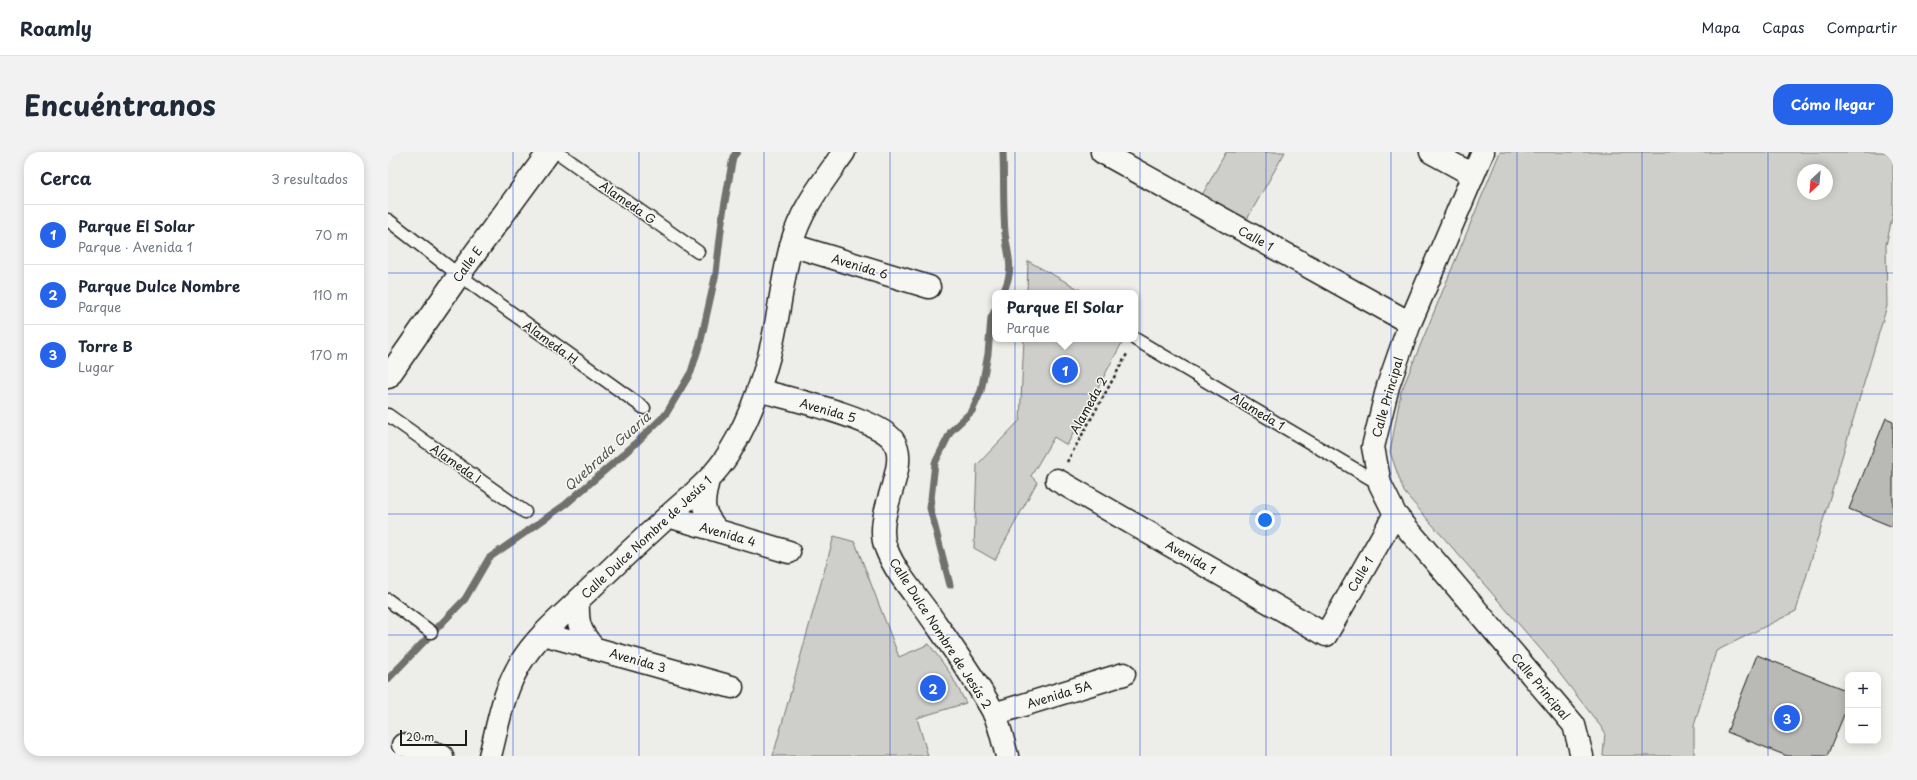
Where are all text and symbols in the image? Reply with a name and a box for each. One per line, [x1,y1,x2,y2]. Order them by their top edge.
text: Roamly [20,14,92,42]
text: Mapa [1702,17,1740,38]
text: Capas [1762,17,1804,38]
text: Compartir [1826,17,1897,38]
text: Encuéntranos [24,83,216,126]
button: Cómo llegar [1773,84,1893,125]
north arrow [1797,164,1833,200]
text: Cerca [40,165,91,191]
text: 3 resultados [271,169,348,188]
street label: Alameda G [596,176,660,228]
text: Parque El Solar [78,214,195,237]
street label: Calle 1 [1235,221,1277,255]
text: 1 [50,225,56,244]
text: 70 m [315,225,348,244]
text: Parque · Avenida 1 [78,237,193,256]
street label: Calle E [448,242,486,286]
street label: Avenida 6 [830,249,890,283]
text: Parque Dulce Nombre [78,274,240,297]
text: 2 [48,285,58,304]
text: 110 m [313,285,348,304]
popup [992,290,1138,342]
text: Parque El Solar [1007,295,1123,318]
text: Parque [78,297,121,316]
street label: Alameda H [520,316,582,368]
text: Parque [1007,318,1050,337]
text: Torre B [78,334,133,357]
text: 3 [49,345,57,364]
text: 170 m [310,345,348,364]
pin: 1 [1052,355,1078,385]
street label: Calle Principal [1367,355,1407,439]
text: Lugar [78,357,114,376]
street label: Alameda 2 [1065,373,1111,437]
street label: Alameda 1 [1228,388,1288,434]
street label: Avenida 5 [798,393,858,427]
water label: Quebrada Guaria [560,407,655,495]
street label: Alameda I [427,439,485,487]
street label: Calle Dulce Nombre de Jesús 1 [577,472,715,602]
your location [1255,510,1275,530]
street label: Avenida 4 [698,517,758,551]
street label: Avenida 1 [1163,535,1219,579]
street label: Calle Dulce Nombre de Jesús 2 [886,553,996,713]
street label: Calle 1 [1343,553,1377,595]
street label: Avenida 3 [608,643,668,677]
street label: Calle Principal [1507,648,1575,724]
map controls [1845,672,1881,744]
button: + [1845,672,1881,708]
pin: 2 [920,673,946,703]
street label: Avenida 5A [1024,676,1094,712]
pin: 3 [1774,703,1800,733]
button: − [1845,708,1881,744]
scale bar [400,728,467,747]
text: 20 m [406,728,434,745]

